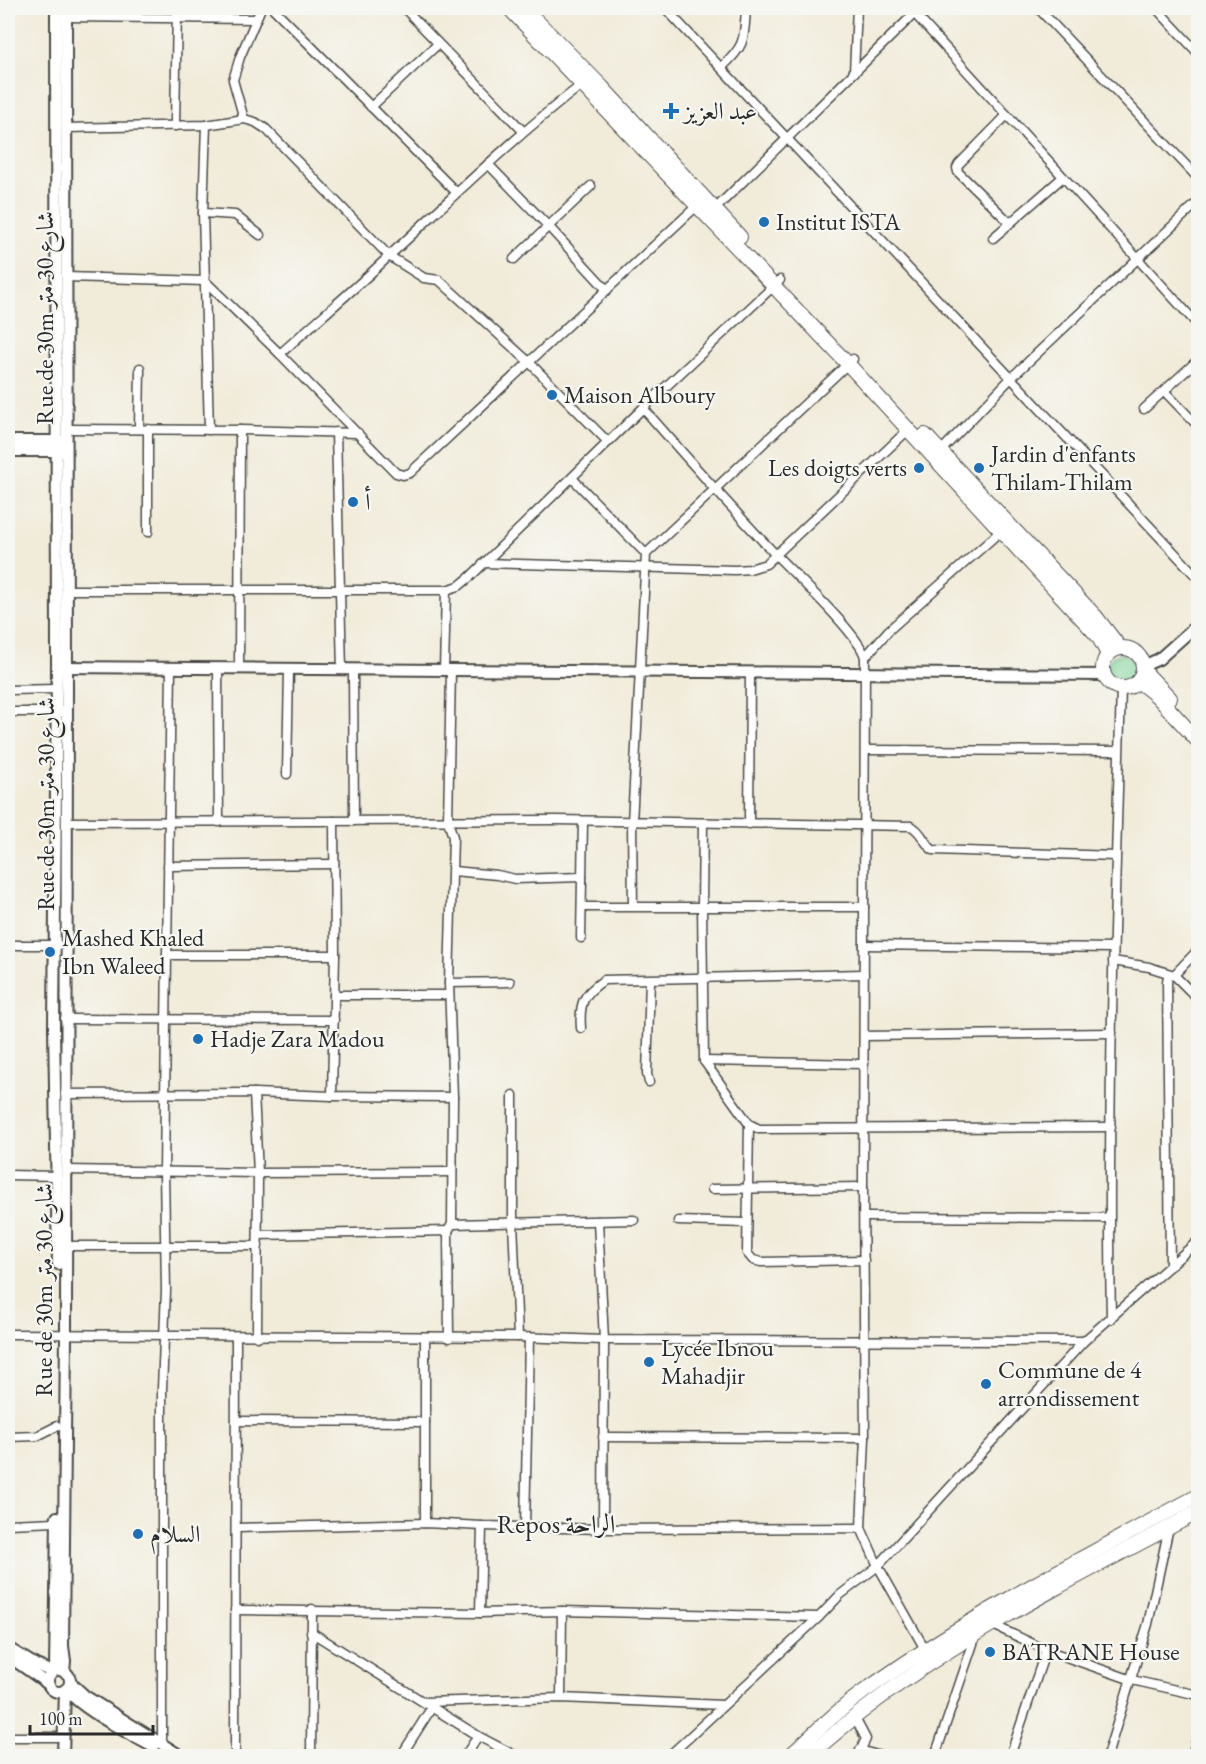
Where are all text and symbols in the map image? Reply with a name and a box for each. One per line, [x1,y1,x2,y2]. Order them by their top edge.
place label: عبد العزيز [681,95,757,126]
marker: عبد العزيز [662,102,680,120]
place label: Institut ISTA [776,206,901,237]
street label: Rue de 30m شارع 30 متر [29,211,65,425]
marker: Institut ISTA [757,215,771,229]
place label: Maison Alboury [564,379,716,410]
marker: Maison Alboury [545,388,559,402]
place label: Jardin d'enfants Thilam-Thilam [989,438,1136,497]
place label: Les doigts verts [768,452,907,483]
marker: Les doigts verts [912,461,926,475]
marker: Jardin d'enfants Thilam-Thilam [972,461,986,475]
place label: أ [365,485,371,517]
marker: أ [346,495,360,509]
street label: Rue de 30m شارع 30 متر [30,697,66,911]
place label: Mashed Khaled Ibn Waleed [62,922,205,981]
marker: Mashed Khaled Ibn Waleed [43,945,57,959]
place label: Hadje Zara Madou [210,1023,385,1054]
marker: Hadje Zara Madou [191,1032,205,1046]
street label: Rue de 30m شارع 30 متر [28,1183,64,1397]
place label: Lycée Ibnou Mahadjir [661,1332,774,1391]
place label: Commune de 4 arrondissement [998,1354,1142,1413]
marker: Lycée Ibnou Mahadjir [642,1355,656,1369]
marker: Commune de 4 arrondissement [979,1377,993,1391]
district label: Repos الراحة [497,1507,615,1541]
place label: السلام [150,1518,200,1555]
marker: السلام [131,1527,145,1541]
place label: BATRANE House [1002,1636,1180,1667]
marker: BATRANE House [983,1645,997,1659]
scale bar [30,1698,153,1736]
text: 100 m [39,1707,83,1730]

